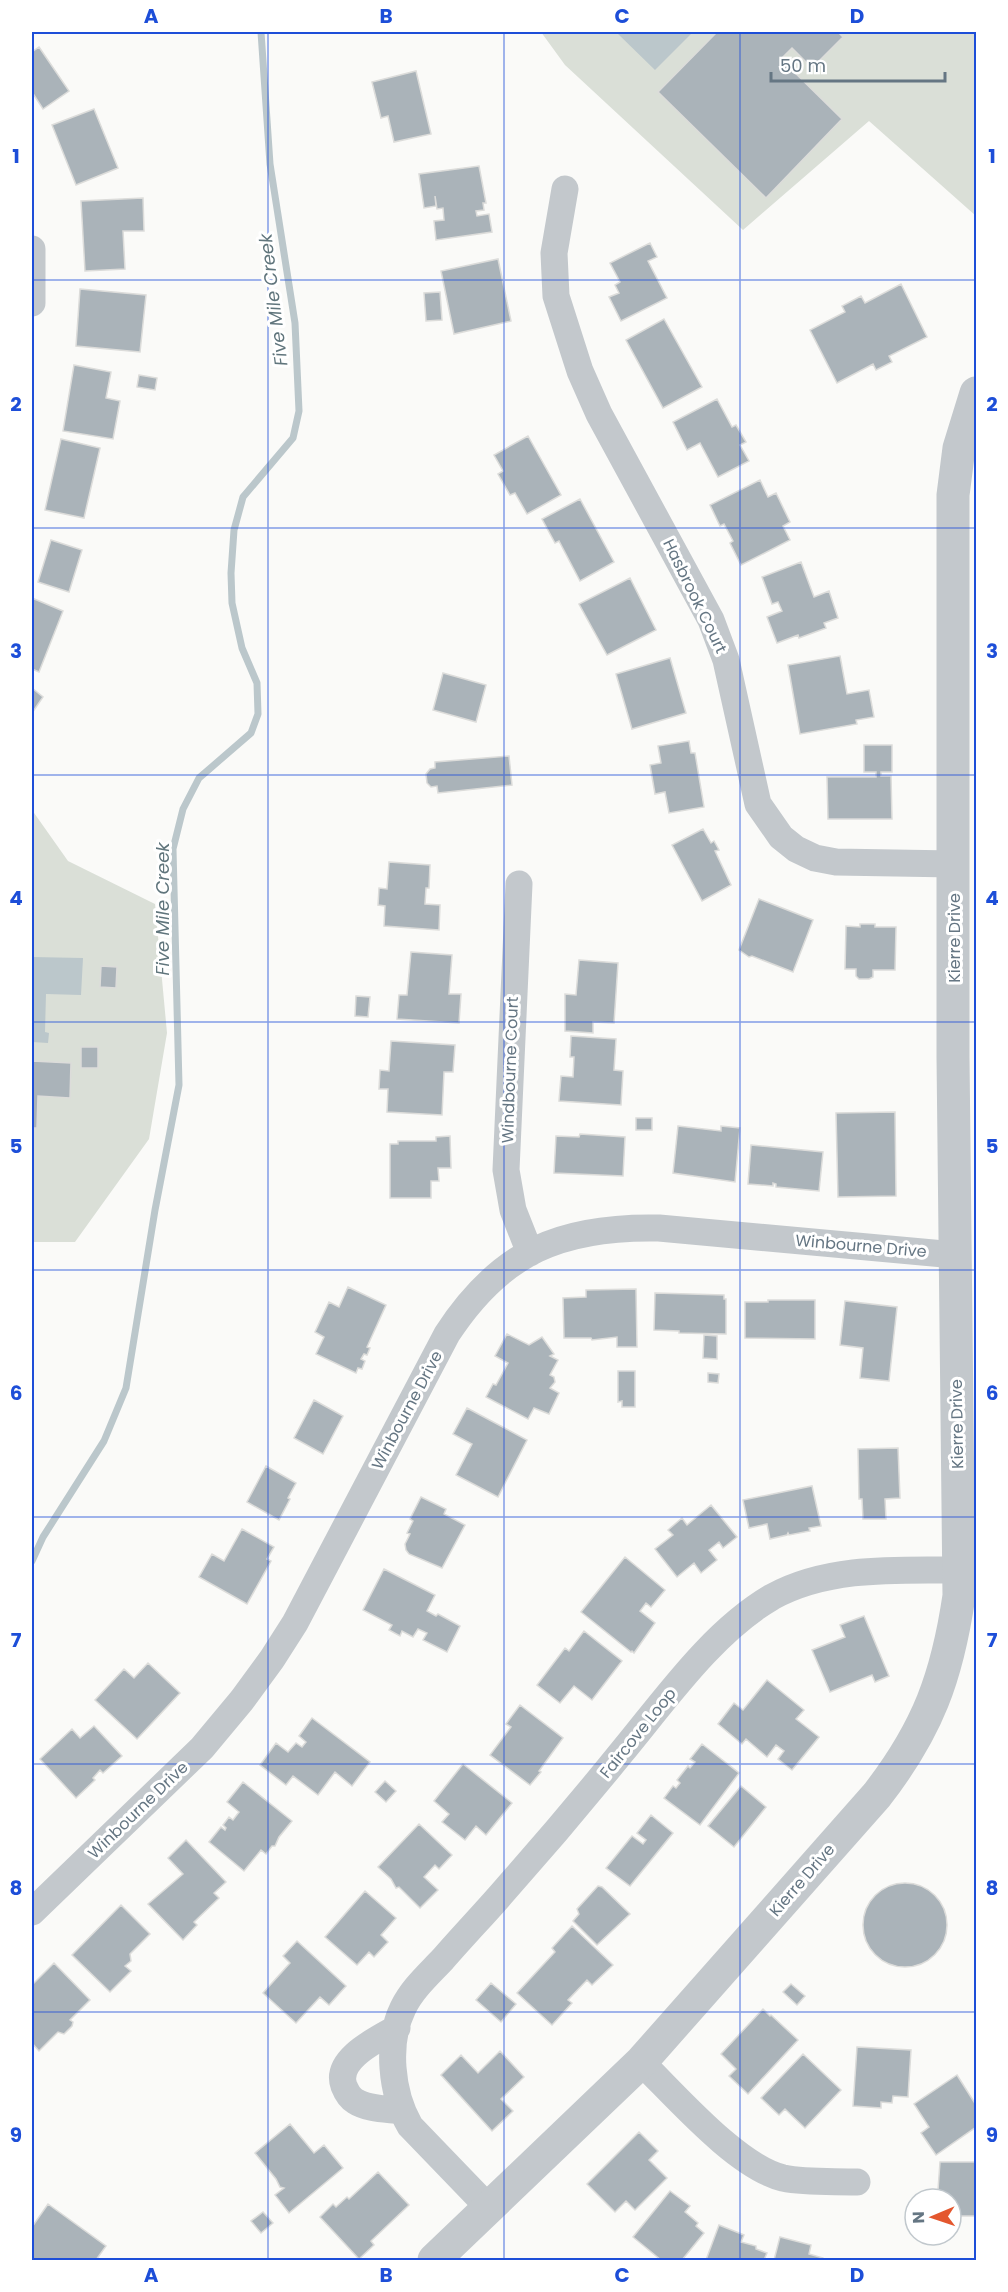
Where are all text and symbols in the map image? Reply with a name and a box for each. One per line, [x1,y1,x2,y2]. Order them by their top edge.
text: A [144,2,159,30]
text: B [379,2,393,30]
text: C [614,2,630,30]
text: D [850,2,864,30]
scale bar [771,45,945,83]
text: 50 m [780,53,826,78]
text: 1 [12,142,20,170]
text: 1 [988,142,996,170]
water label: Five Mile Creek [252,232,294,368]
text: 2 [10,390,22,418]
text: 2 [986,390,998,418]
street label: Hasbrook Court [657,535,733,657]
text: 3 [10,637,22,665]
text: 3 [986,637,998,665]
water label: Five Mile Creek [150,842,175,976]
text: 4 [9,884,23,912]
text: 4 [985,884,999,912]
street label: Kierre Drive [943,893,966,983]
street label: Windbourne Court [496,996,524,1144]
text: 5 [10,1132,23,1160]
text: 5 [986,1132,999,1160]
street label: Winbourne Drive [794,1229,928,1263]
street label: Winbourne Drive [366,1346,448,1474]
text: 6 [10,1379,22,1407]
street label: Kierre Drive [945,1379,969,1469]
text: 6 [986,1379,998,1407]
text: 7 [11,1626,22,1654]
text: 7 [987,1626,998,1654]
street label: Faircove Loop [594,1683,682,1783]
street label: Winbourne Drive [83,1756,193,1864]
street label: Kierre Drive [764,1839,840,1921]
text: 8 [10,1874,22,1902]
text: 8 [986,1874,998,1902]
text: 9 [10,2121,22,2149]
text: 9 [986,2121,998,2149]
north arrow [903,2187,963,2247]
text: N [907,2211,930,2224]
text: A [144,2261,159,2289]
text: B [379,2261,393,2289]
text: C [614,2261,630,2289]
text: D [850,2261,864,2289]

